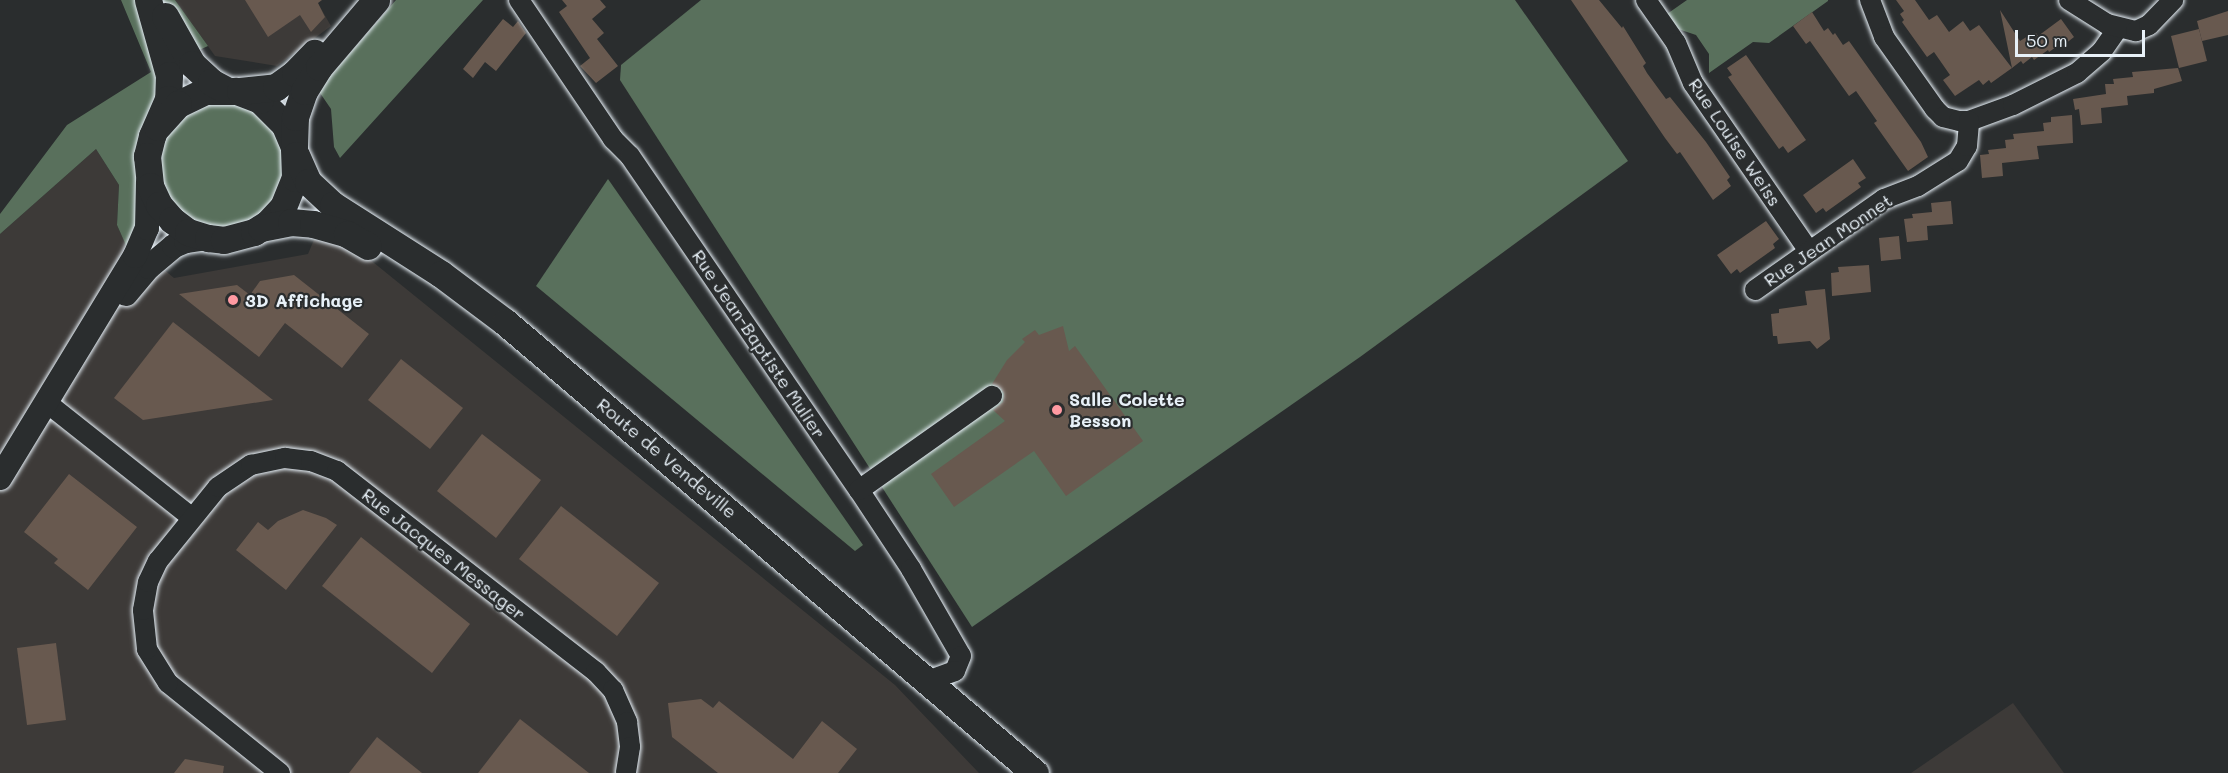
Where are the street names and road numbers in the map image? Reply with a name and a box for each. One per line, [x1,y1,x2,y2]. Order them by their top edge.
street label: Rue Louise Weiss [1684,74,1786,210]
street label: Rue Jean Monnet [1760,189,1896,291]
street label: Rue Jean-Baptiste Mulier [688,246,830,442]
street label: Route de Vendeville [593,393,741,523]
street label: Rue Jacques Messager [358,483,530,625]

